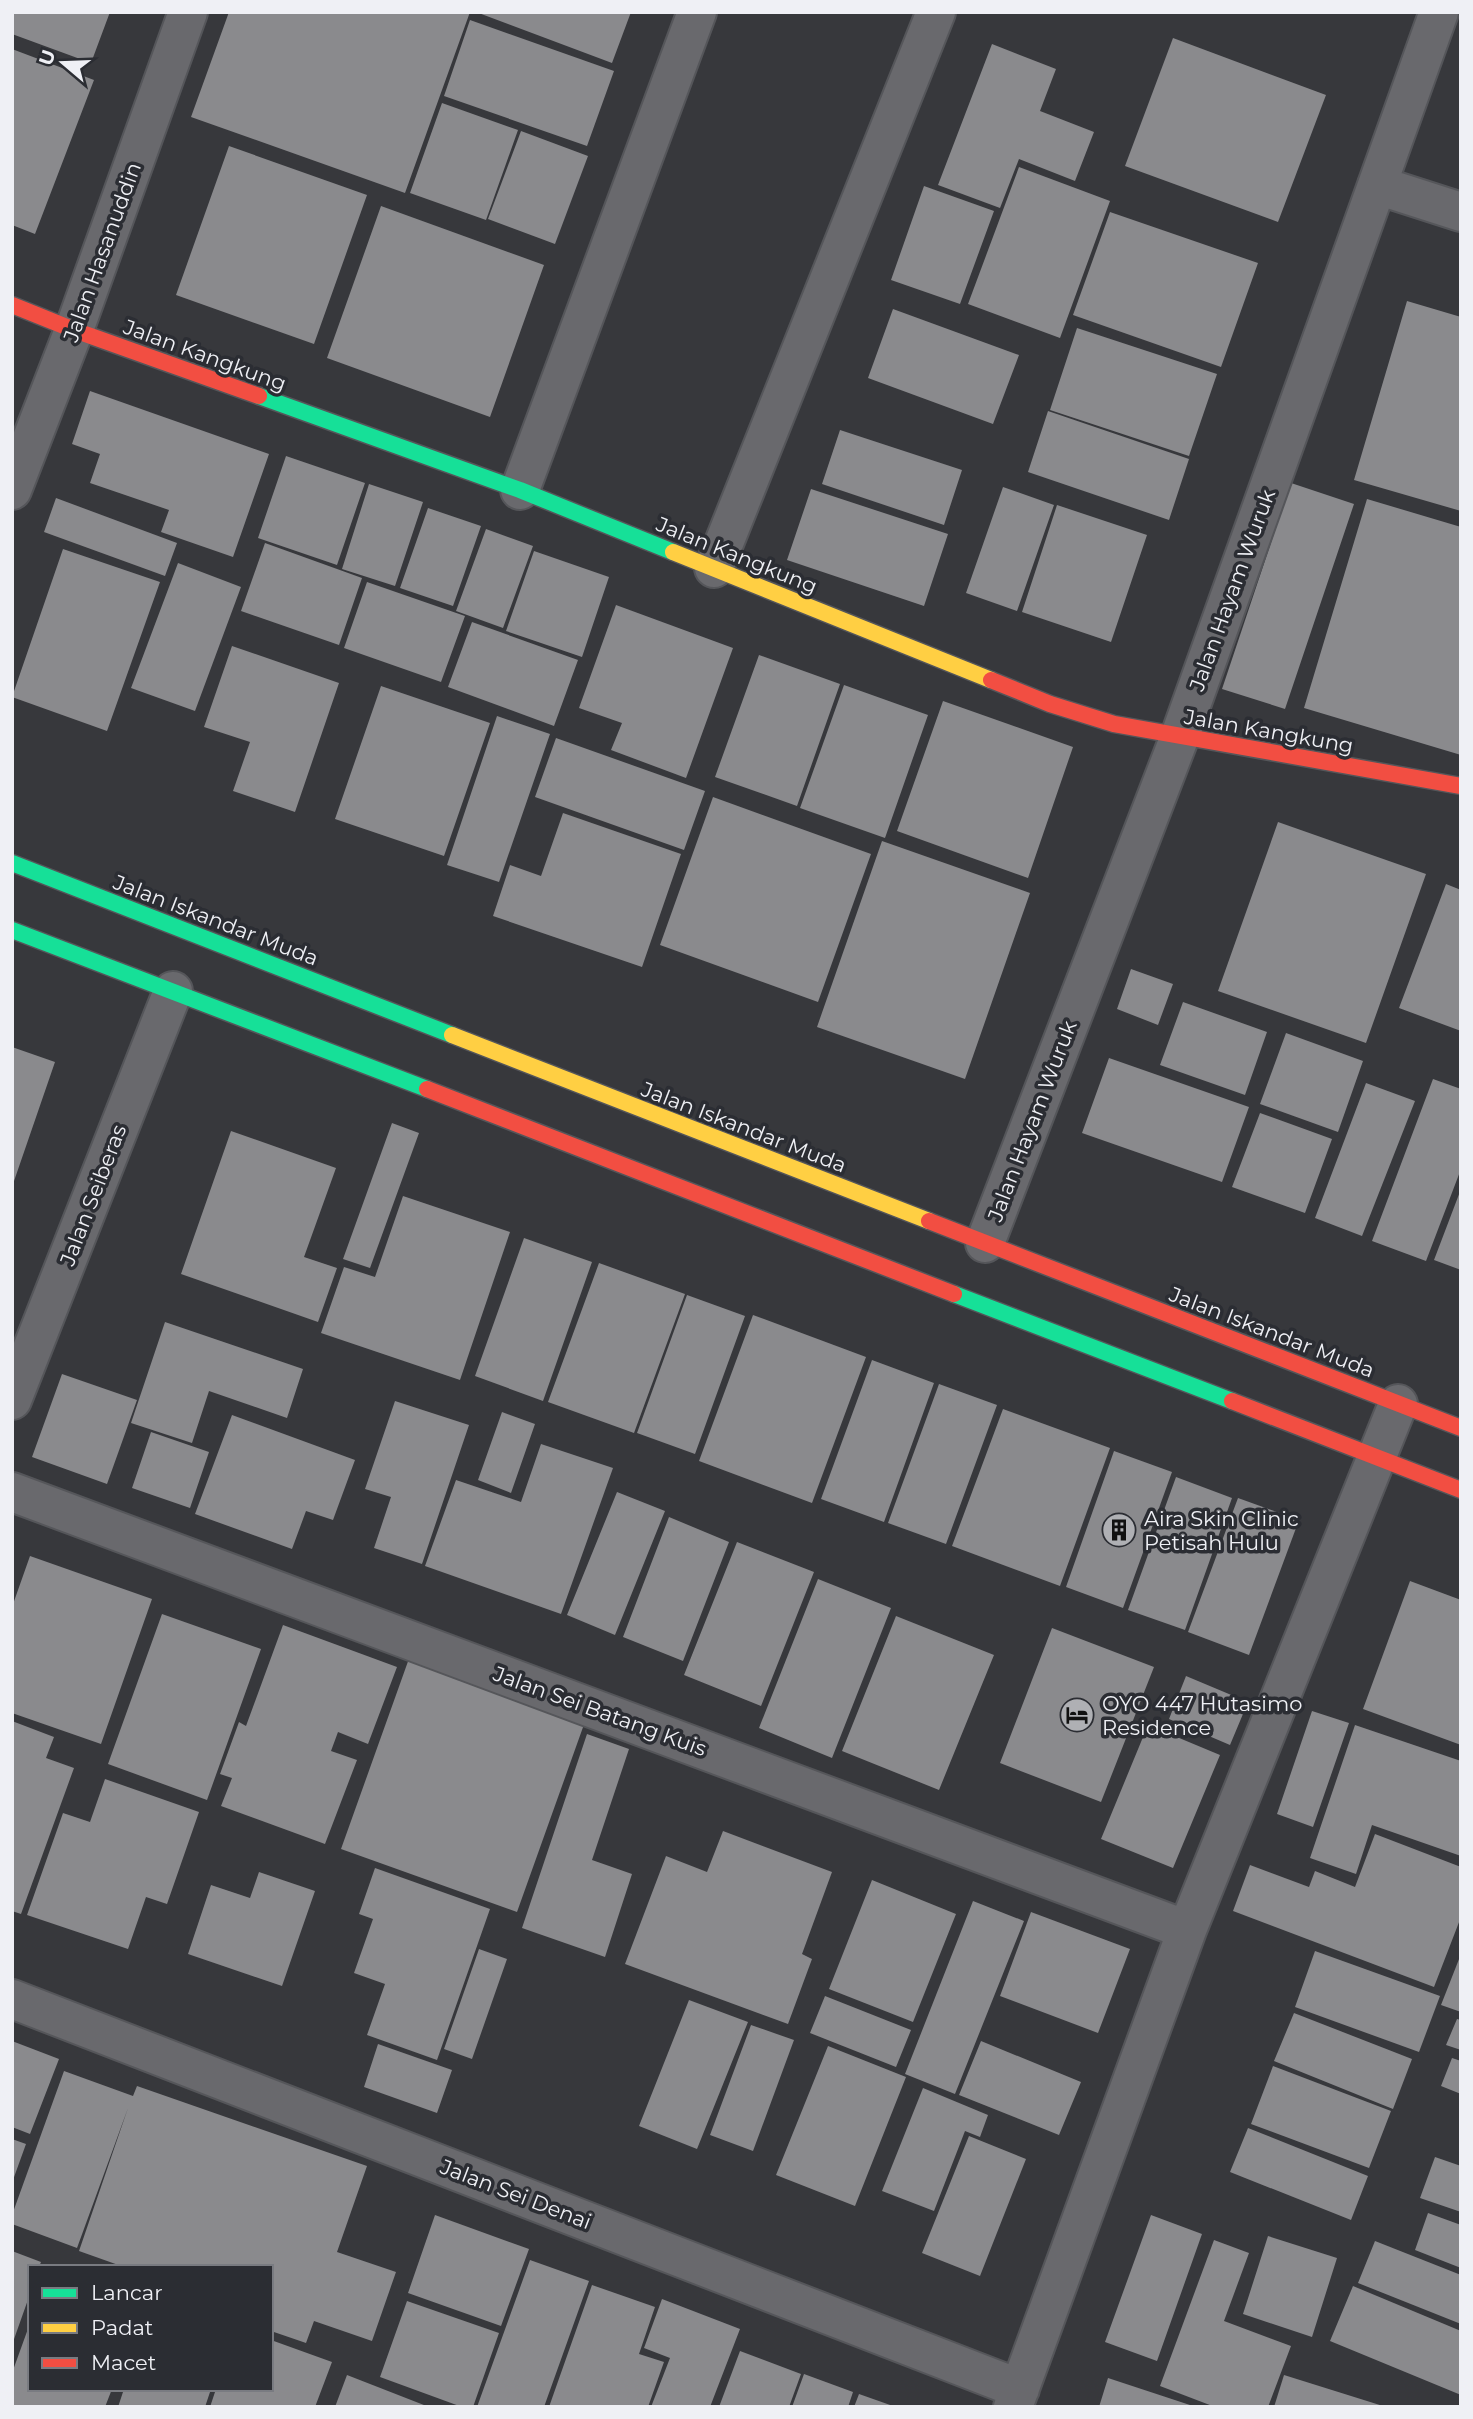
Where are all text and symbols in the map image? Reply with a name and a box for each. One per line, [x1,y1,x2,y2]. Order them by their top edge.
north arrow [28,28,98,98]
text: U [34,47,61,68]
street label: Jalan Hasanuddin [58,159,146,346]
street label: Jalan Kangkung [119,314,290,396]
street label: Jalan Hayam Wuruk [1184,485,1280,695]
street label: Jalan Kangkung [652,511,821,599]
street label: Jalan Kangkung [1181,704,1356,758]
street label: Jalan Iskandar Muda [109,869,322,971]
street label: Jalan Hayam Wuruk [982,1017,1082,1226]
street label: Jalan Iskandar Muda [637,1076,850,1178]
street label: Jalan Seiberas [54,1121,131,1270]
street label: Jalan Iskandar Muda [1165,1281,1378,1383]
place label: Aira Skin Clinic Petisah Hulu [1144,1506,1299,1555]
building icon: Aira Skin Clinic Petisah Hulu [1100,1511,1138,1549]
street label: Jalan Sei Batang Kuis [489,1660,710,1761]
place label: OYO 447 Hutasimo Residence [1102,1691,1302,1740]
hotel icon: OYO 447 Hutasimo Residence [1058,1696,1096,1734]
street label: Jalan Sei Denai [436,2153,595,2234]
legend [28,2265,273,2391]
text: Lancar [91,2280,163,2305]
text: Padat [91,2315,153,2340]
text: Macet [91,2350,156,2375]

